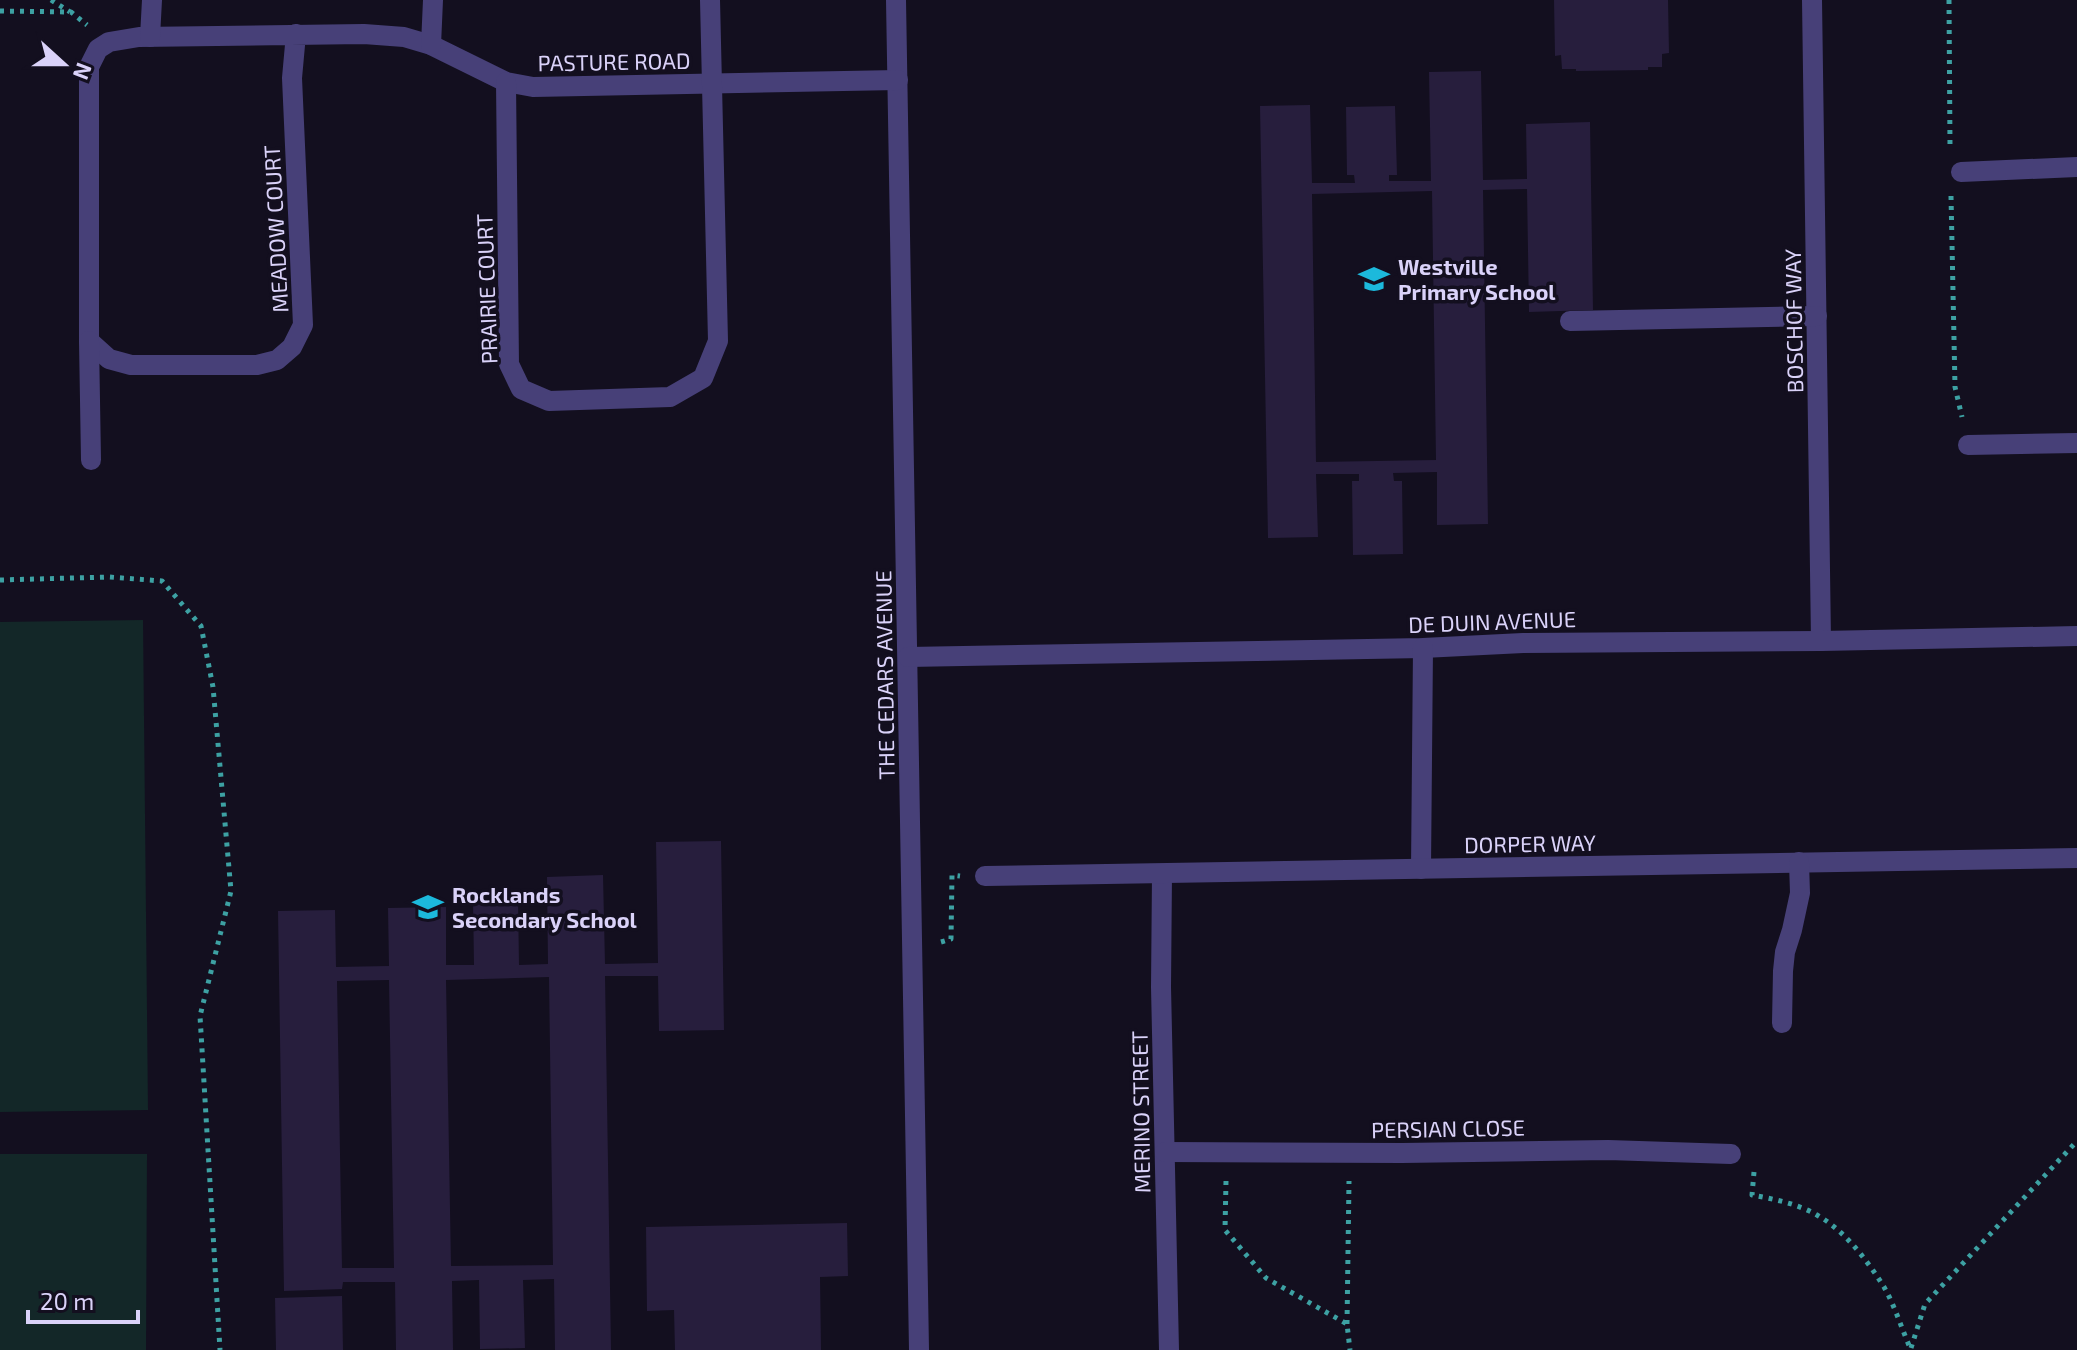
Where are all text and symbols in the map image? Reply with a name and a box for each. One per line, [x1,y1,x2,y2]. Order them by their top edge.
north arrow [24,24,104,104]
street label: PASTURE ROAD [537,47,691,75]
text: N [69,59,99,84]
street label: MEADOW COURT [258,144,292,313]
street label: PRAIRIE COURT [470,213,502,365]
street label: BOSCHOF WAY [1779,248,1807,393]
place label: Westville Primary School [1398,253,1556,305]
school or university icon: Westville Primary School [1357,262,1391,296]
street label: THE CEDARS AVENUE [869,570,899,780]
street label: DE DUIN AVENUE [1408,605,1576,637]
street label: DORPER WAY [1464,829,1597,857]
place label: Rocklands Secondary School [452,881,638,933]
school or university icon: Rocklands Secondary School [411,890,445,924]
street label: MERINO STREET [1126,1030,1154,1193]
street label: PERSIAN CLOSE [1371,1114,1525,1142]
scale bar [28,1274,138,1324]
text: 20 m [40,1286,94,1315]

